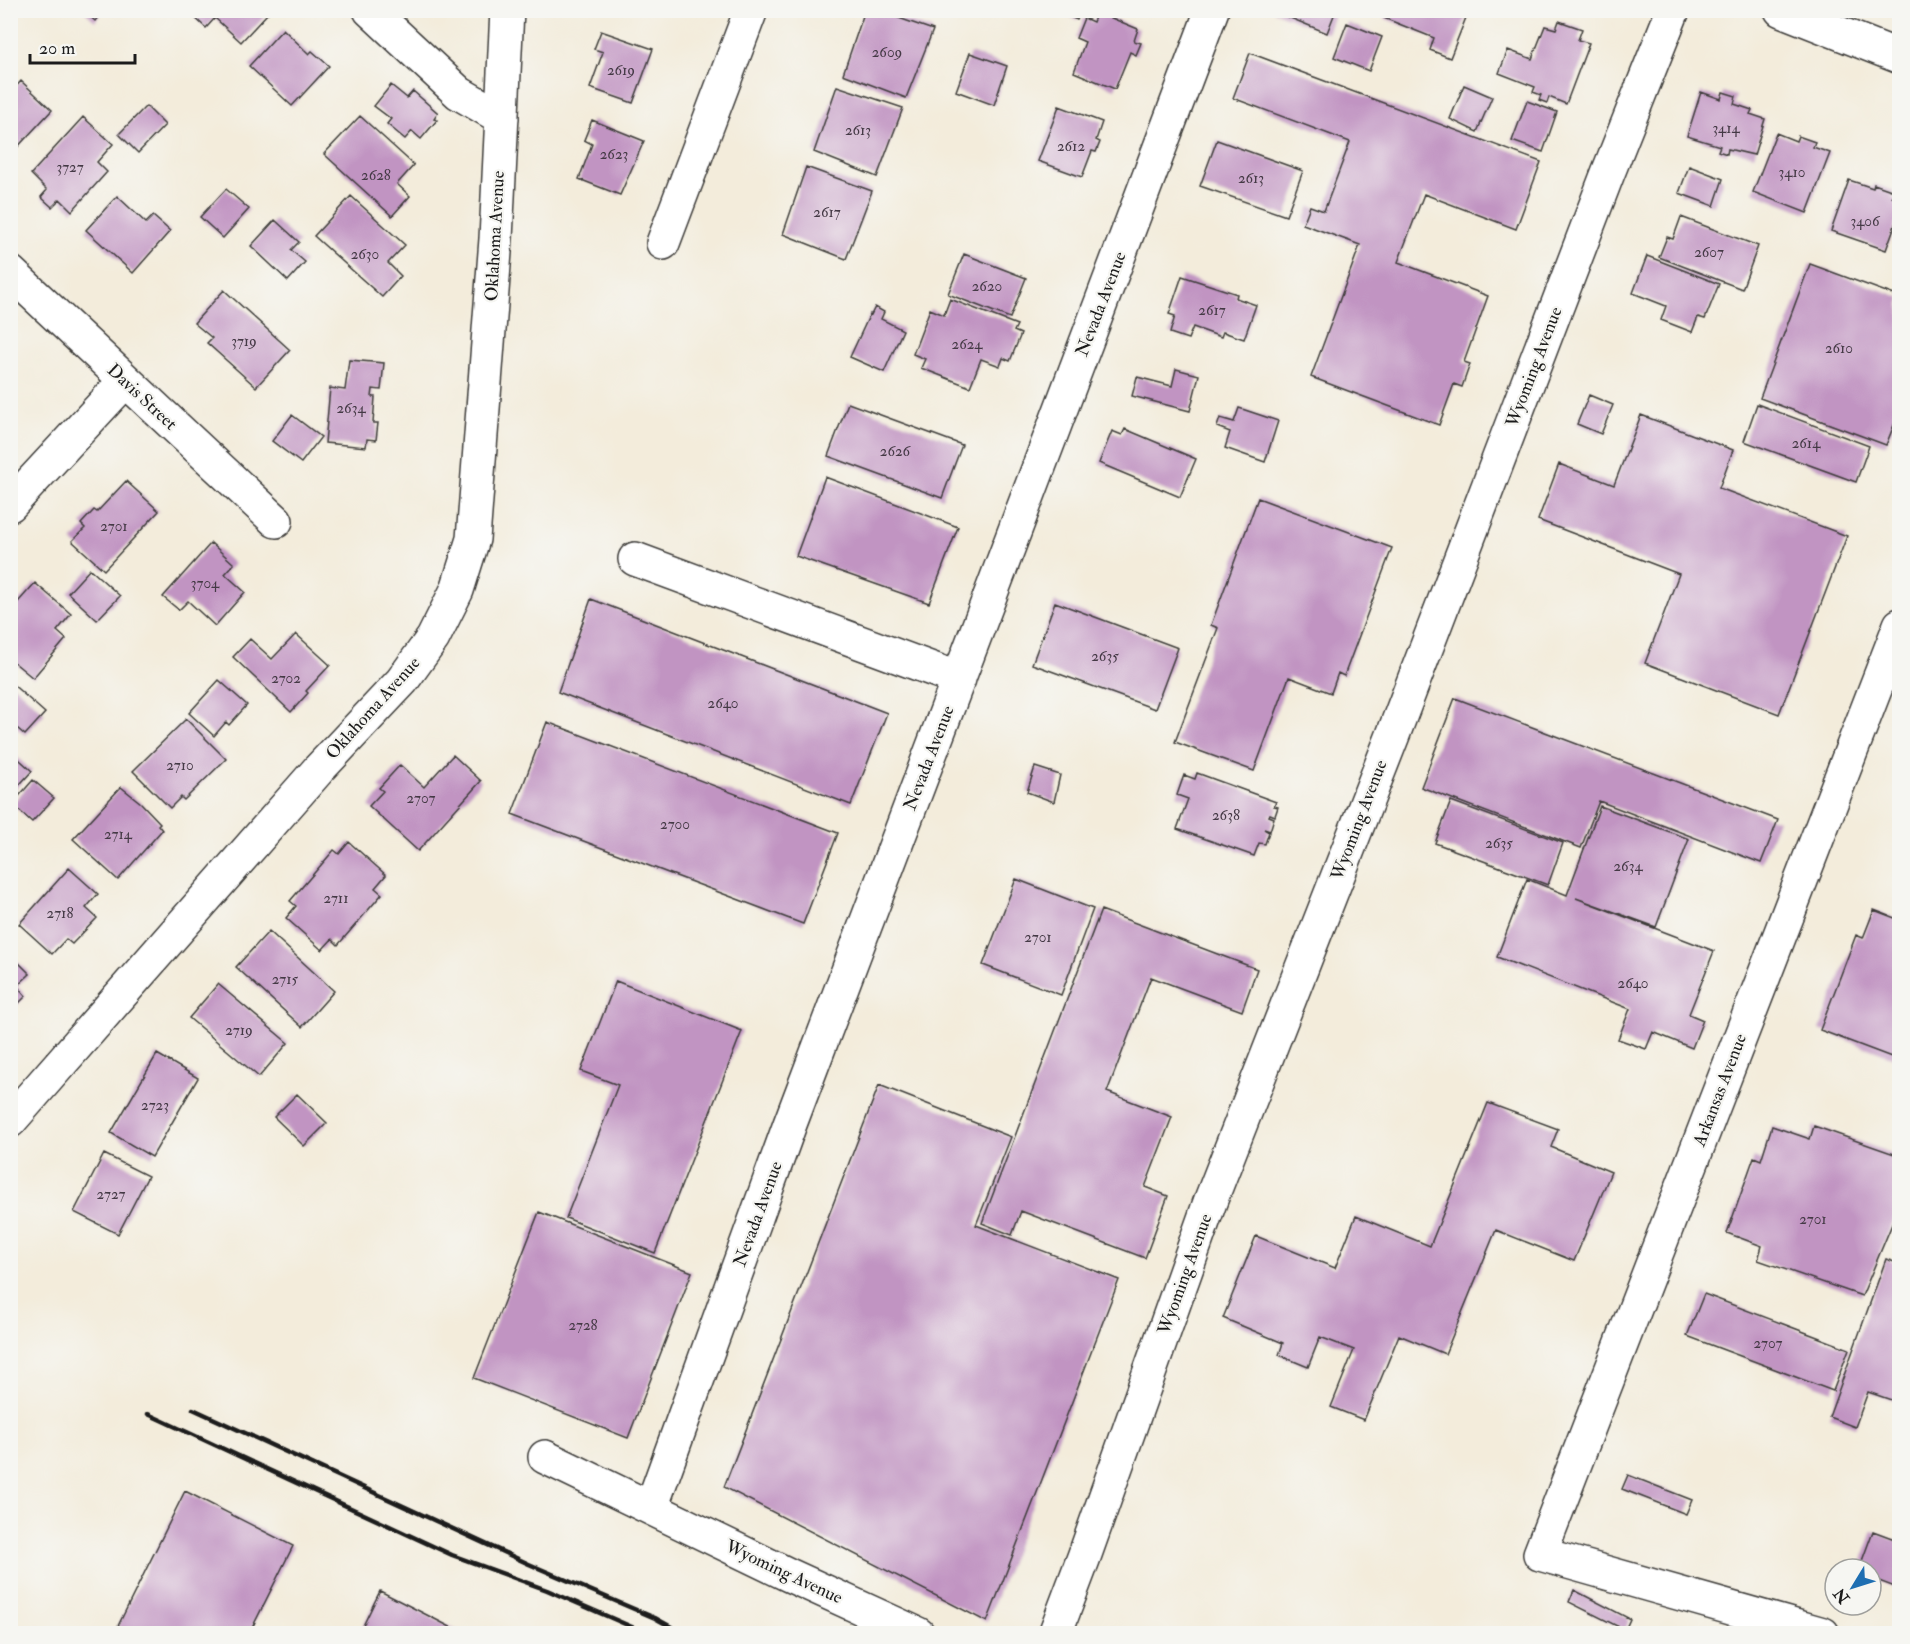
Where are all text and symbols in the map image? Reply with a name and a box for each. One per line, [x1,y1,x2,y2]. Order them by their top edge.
scale bar [30,27,135,65]
text: 20 m [39,37,75,60]
house number: 2609 [872,43,902,62]
house number: 2619 [607,61,635,80]
house number: 3414 [1712,119,1741,138]
house number: 2613 [845,121,871,140]
house number: 2612 [1057,137,1085,156]
house number: 2623 [600,145,628,164]
house number: 3727 [56,158,84,177]
house number: 3410 [1779,163,1805,182]
house number: 2628 [361,166,391,185]
house number: 2613 [1238,169,1264,188]
street label: Oklahoma Avenue [480,170,510,302]
house number: 2617 [813,203,841,222]
house number: 3406 [1850,212,1881,231]
house number: 2607 [1694,243,1724,262]
house number: 2630 [351,245,379,264]
street label: Nevada Avenue [1070,248,1132,360]
house number: 2620 [972,277,1002,296]
house number: 2617 [1198,301,1226,320]
street label: Wyoming Avenue [1500,303,1568,431]
house number: 3719 [231,332,257,351]
house number: 2624 [952,335,983,354]
house number: 2610 [1825,339,1853,358]
street label: Davis Street [102,359,182,435]
house number: 2634 [337,399,366,418]
house number: 2614 [1792,434,1821,453]
house number: 2626 [880,442,912,461]
house number: 2701 [100,517,128,536]
house number: 3704 [191,574,220,593]
house number: 2635 [1091,647,1119,666]
street label: Oklahoma Avenue [321,651,426,764]
house number: 2702 [271,669,301,688]
house number: 2640 [708,694,738,713]
street label: Nevada Avenue [898,702,960,814]
house number: 2710 [166,756,194,775]
street label: Wyoming Avenue [1325,756,1393,884]
house number: 2707 [407,789,436,808]
house number: 2638 [1212,806,1240,825]
house number: 2700 [660,815,690,834]
house number: 2714 [104,825,133,844]
house number: 2635 [1485,834,1513,853]
house number: 2634 [1614,857,1643,876]
house number: 2711 [323,889,349,908]
house number: 2718 [47,904,73,923]
house number: 2701 [1024,928,1052,947]
house number: 2715 [272,970,299,989]
house number: 2640 [1618,974,1648,993]
house number: 2719 [225,1021,253,1040]
street label: Arkansas Avenue [1688,1030,1752,1151]
house number: 2723 [141,1096,169,1115]
street label: Nevada Avenue [728,1158,788,1270]
house number: 2727 [97,1185,126,1204]
street label: Wyoming Avenue [1152,1210,1218,1338]
house number: 2701 [1799,1210,1827,1229]
house number: 2728 [568,1316,598,1335]
house number: 2707 [1754,1334,1783,1353]
street label: Wyoming Avenue [721,1534,847,1609]
north arrow [1823,1557,1883,1617]
text: N [1829,1583,1855,1608]

